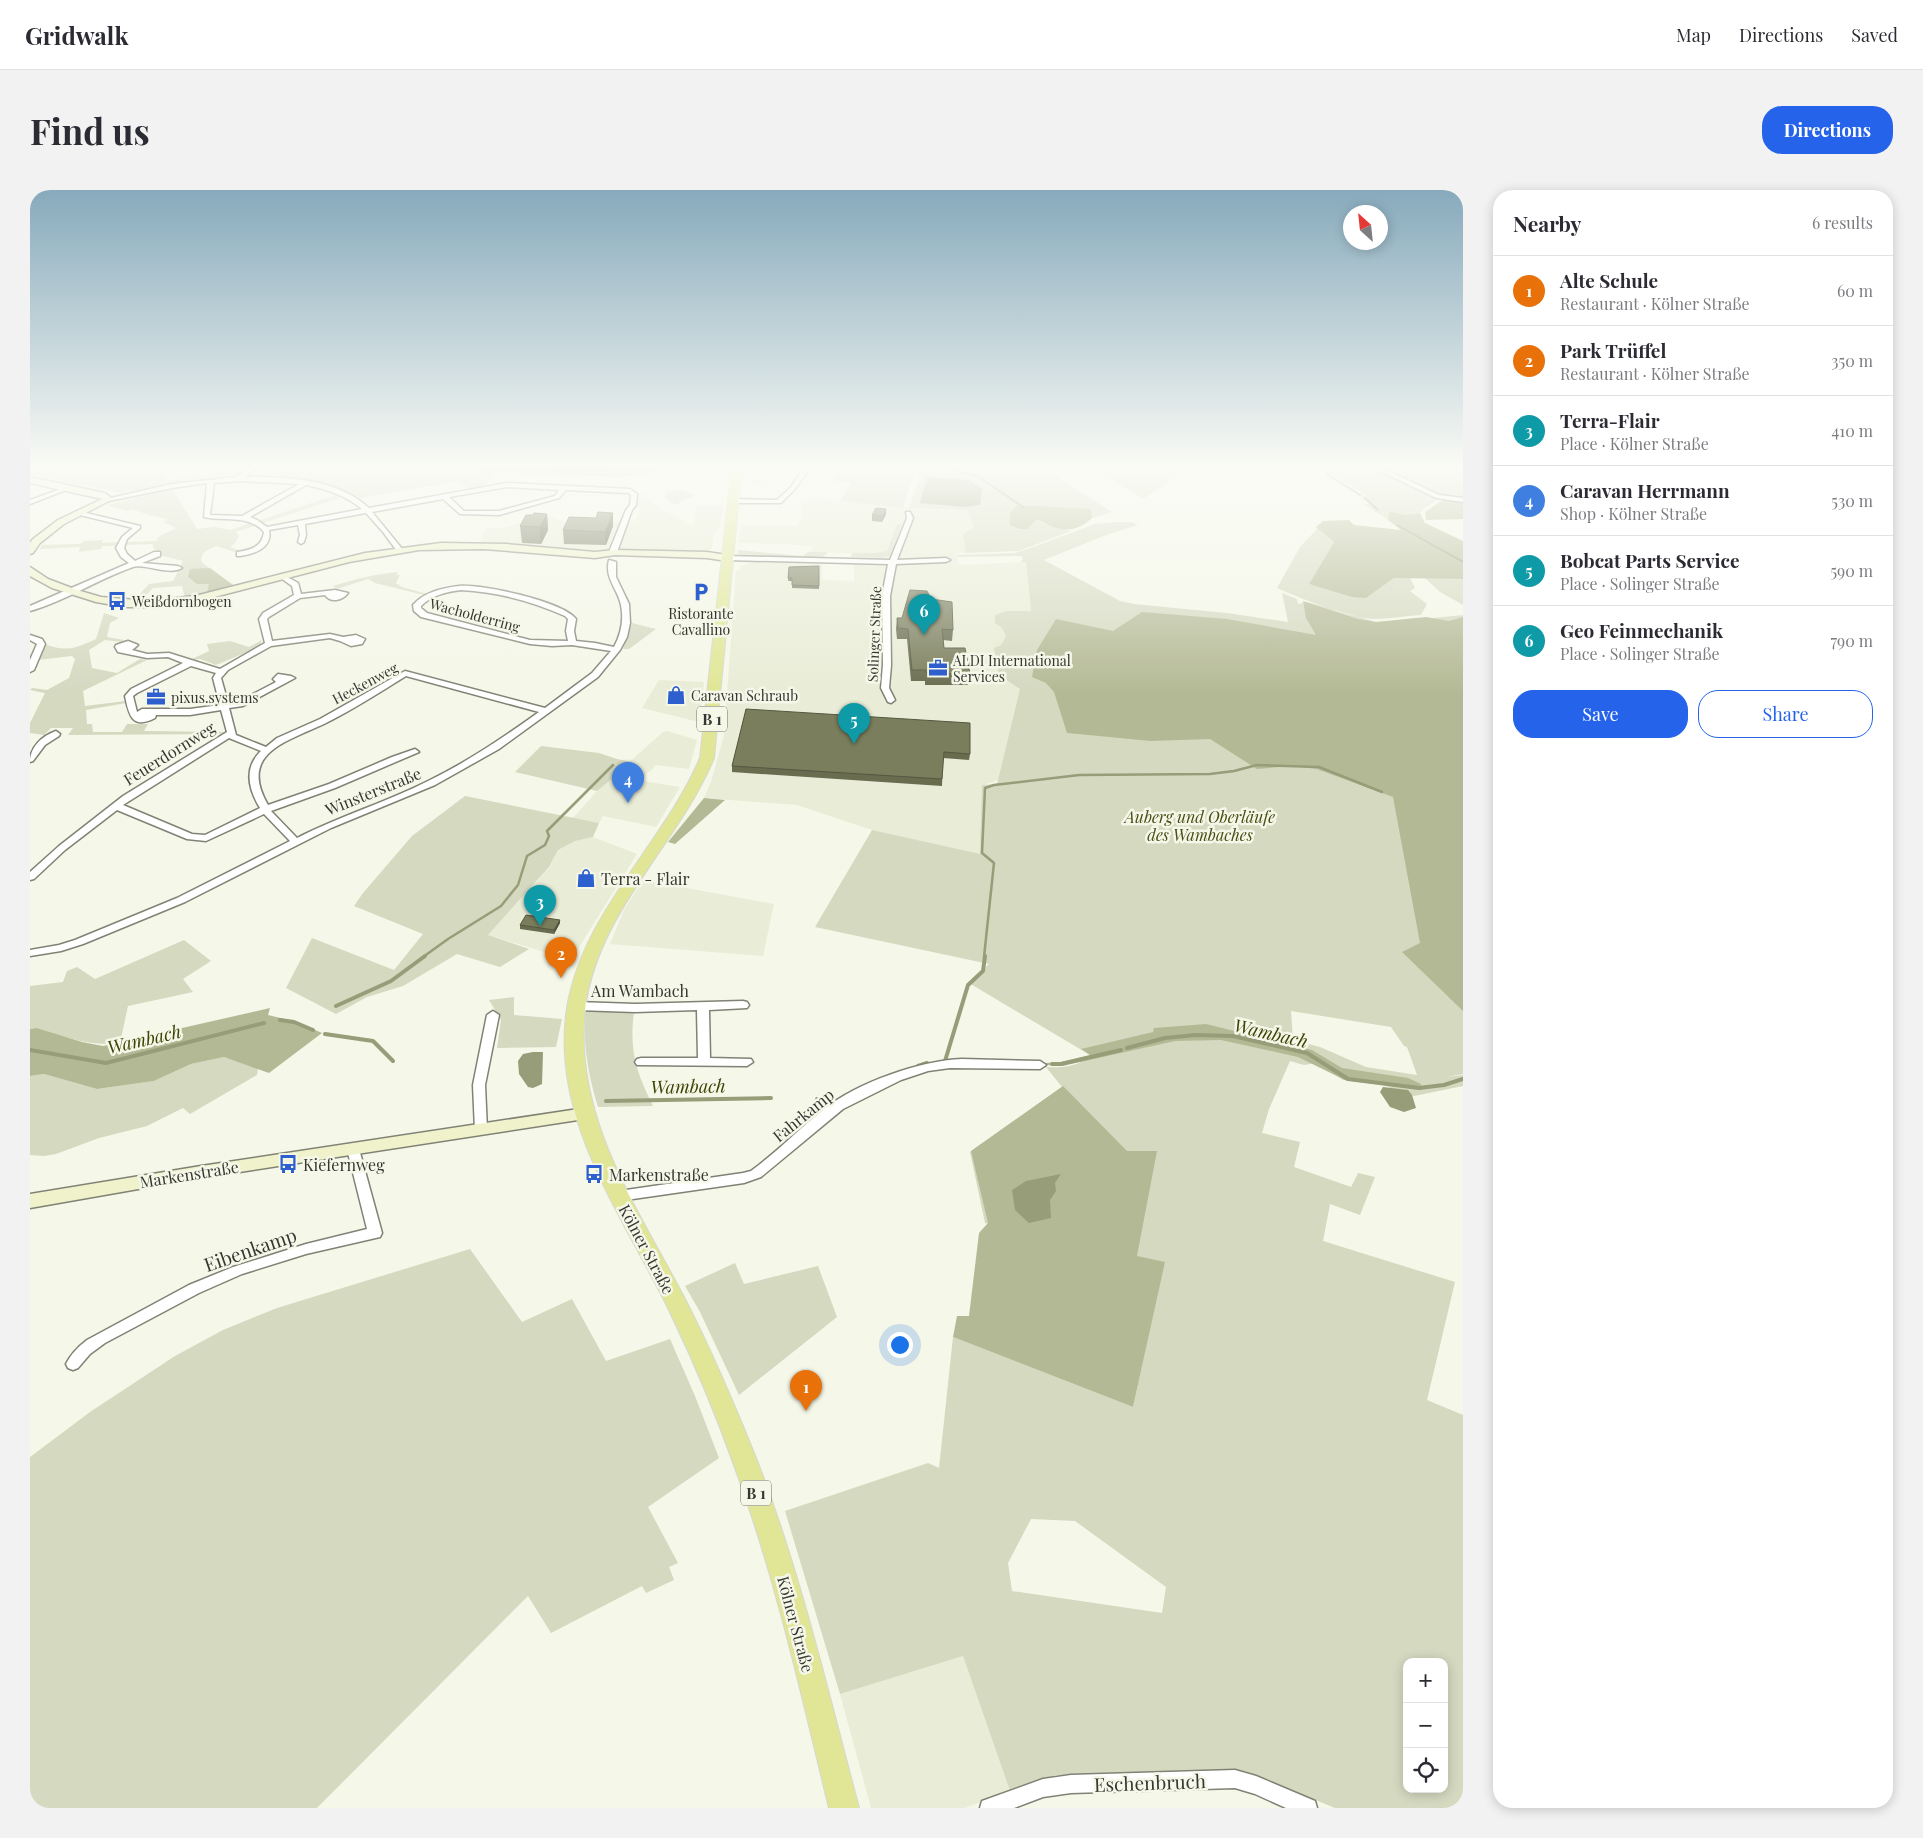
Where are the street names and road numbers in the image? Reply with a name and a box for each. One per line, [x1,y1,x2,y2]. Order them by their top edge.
street label: Solinger Straße [863,586,885,682]
street label: Wacholderring [427,594,523,636]
street label: Heckenweg [329,657,402,708]
road number: B 1 [697,706,727,732]
street label: Feuerdornweg [119,716,219,790]
street label: Winsterstraße [321,762,424,820]
street label: Am Wambach [590,980,689,1001]
street label: Fahrkamp [768,1084,838,1146]
street label: Markenstraße [138,1156,240,1192]
street label: Kölner Straße [615,1200,679,1298]
street label: Eibenkamp [200,1221,300,1277]
road number: B 1 [741,1480,771,1506]
street label: Kölner Straße [773,1574,819,1674]
street label: Eschenbruch [1094,1767,1206,1797]

